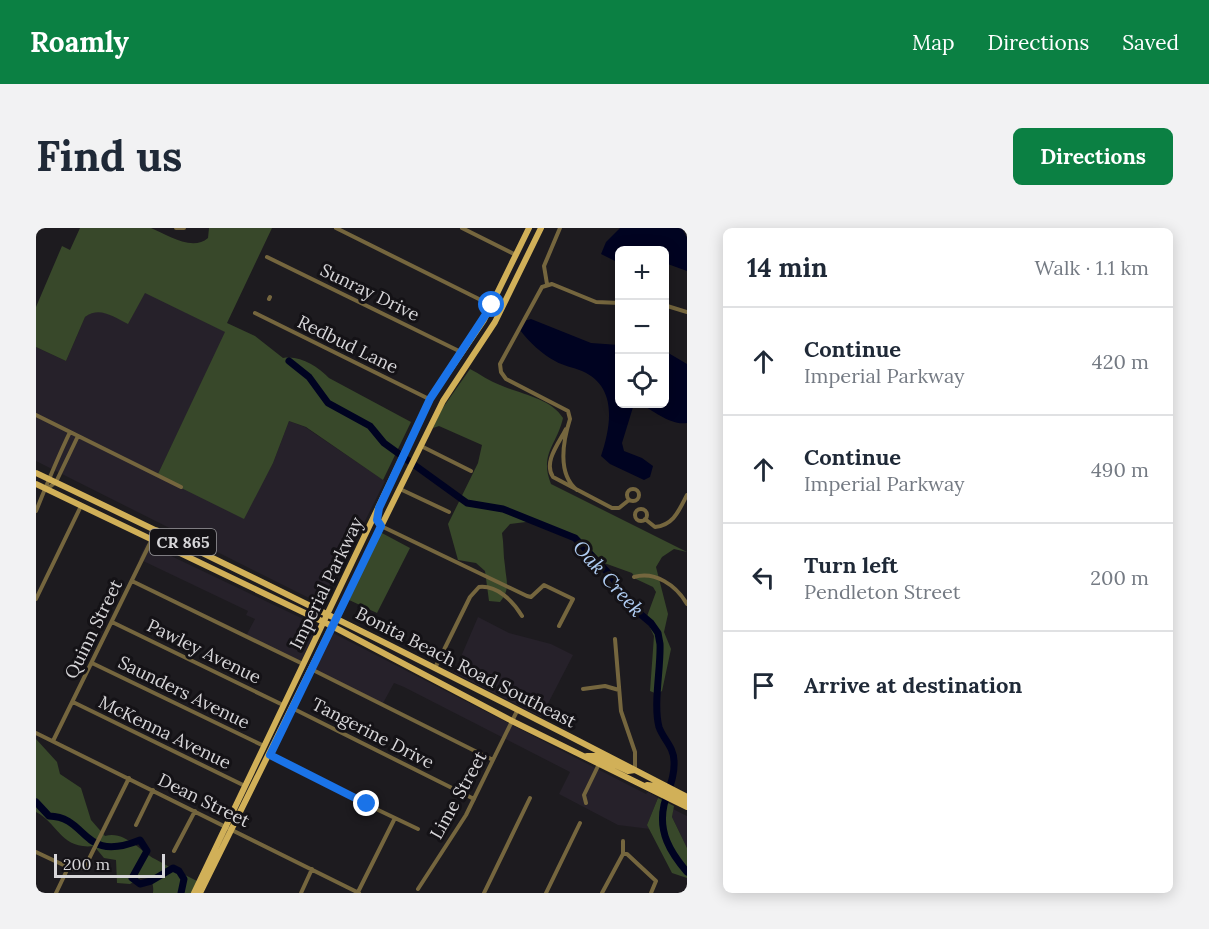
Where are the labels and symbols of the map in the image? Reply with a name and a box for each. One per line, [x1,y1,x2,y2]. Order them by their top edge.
street label: Sunray Drive [317,258,424,326]
route start [478,291,504,317]
street label: Redbud Lane [294,310,402,378]
street label: Imperial Parkway [284,513,368,653]
road number: CR 865 [150,529,216,555]
water label: Oak Creek [568,535,650,621]
street label: Quinn Street [59,576,127,682]
street label: Bonita Beach Road Southeast [352,601,580,733]
street label: Pawley Avenue [143,613,265,689]
street label: Saunders Avenue [114,650,254,734]
street label: McKenna Avenue [95,690,235,774]
street label: Tangerine Drive [308,692,438,774]
street label: Lime Street [424,747,492,843]
street label: Dean Street [154,768,254,832]
route end [353,790,379,816]
scale bar [54,851,165,878]

